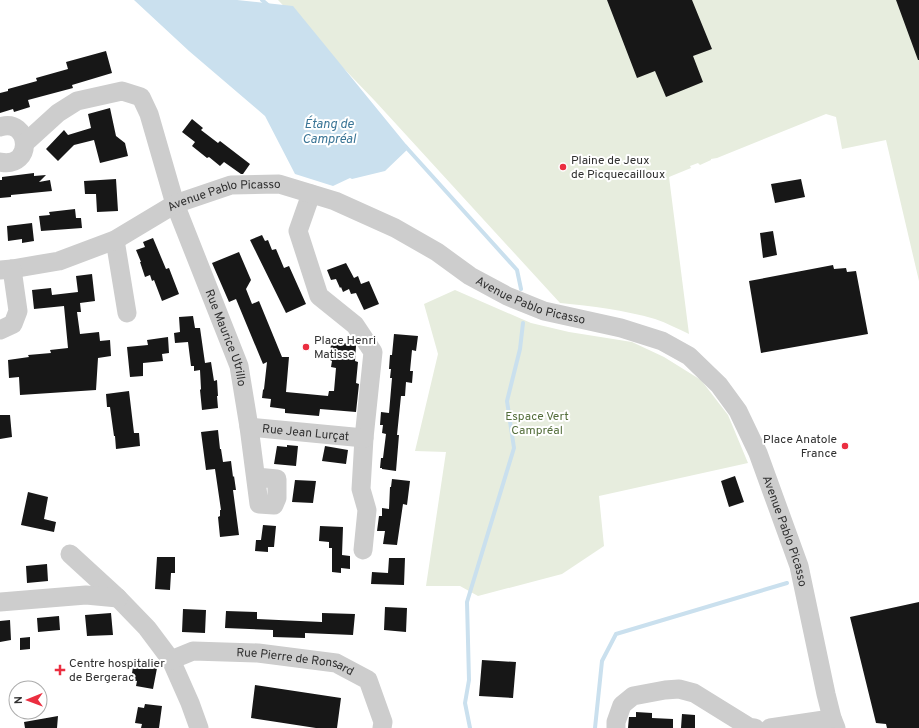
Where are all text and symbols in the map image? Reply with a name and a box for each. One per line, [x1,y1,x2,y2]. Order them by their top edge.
water label: Étang de Campréal [302,115,357,148]
place label: Plaine de Jeux de Picquecailloux [571,153,665,183]
marker: Plaine de Jeux de Picquecailloux [558,162,568,172]
street label: Avenue Pablo Picasso [165,177,281,216]
street label: Avenue Pablo Picasso [472,273,587,329]
street label: Rue Maurice Utrillo [201,287,249,388]
place label: Place Henri Matisse [314,333,376,363]
marker: Place Henri Matisse [301,342,311,352]
park label: Espace Vert Campréal [505,409,569,439]
street label: Rue Jean Lurçat [261,421,350,446]
place label: Place Anatole France [763,432,837,462]
marker: Place Anatole France [840,441,850,451]
street label: Avenue Pablo Picasso [758,473,810,589]
street label: Rue Pierre de Ronsard [236,645,356,680]
place label: Centre hospitalier de Bergerac [69,656,165,686]
marker: Centre hospitalier de Bergerac [54,664,66,676]
north arrow [8,680,48,720]
text: N [12,696,26,704]

